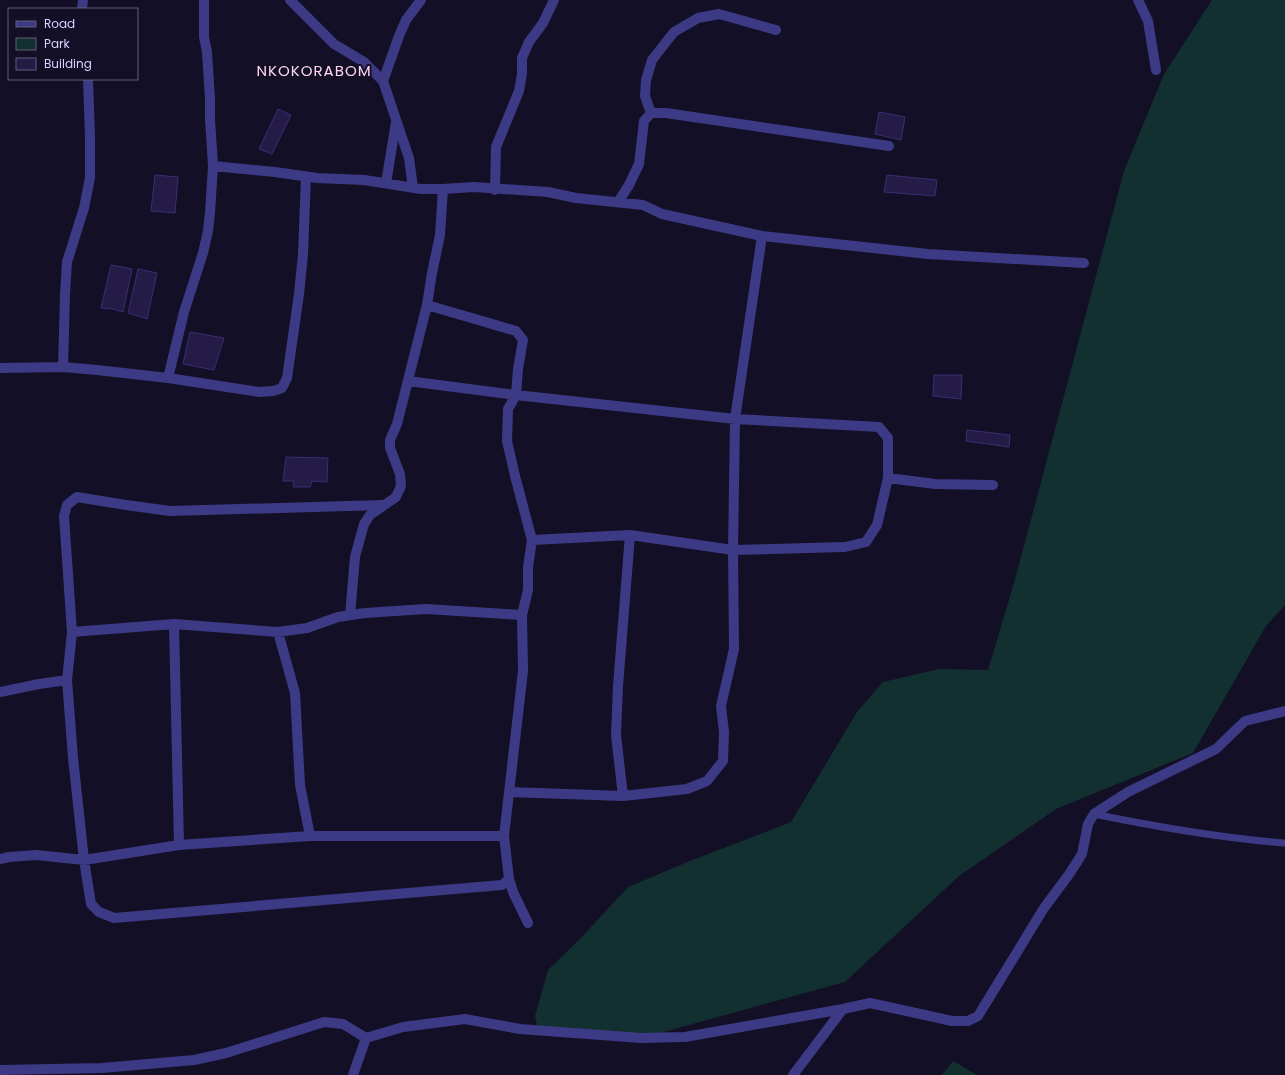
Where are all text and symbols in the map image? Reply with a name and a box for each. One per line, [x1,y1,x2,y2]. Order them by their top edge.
legend [8,8,138,80]
text: Road [44,15,75,32]
text: Park [44,35,71,52]
text: Building [44,55,92,72]
district label: NKOKORABOM [256,60,372,81]

